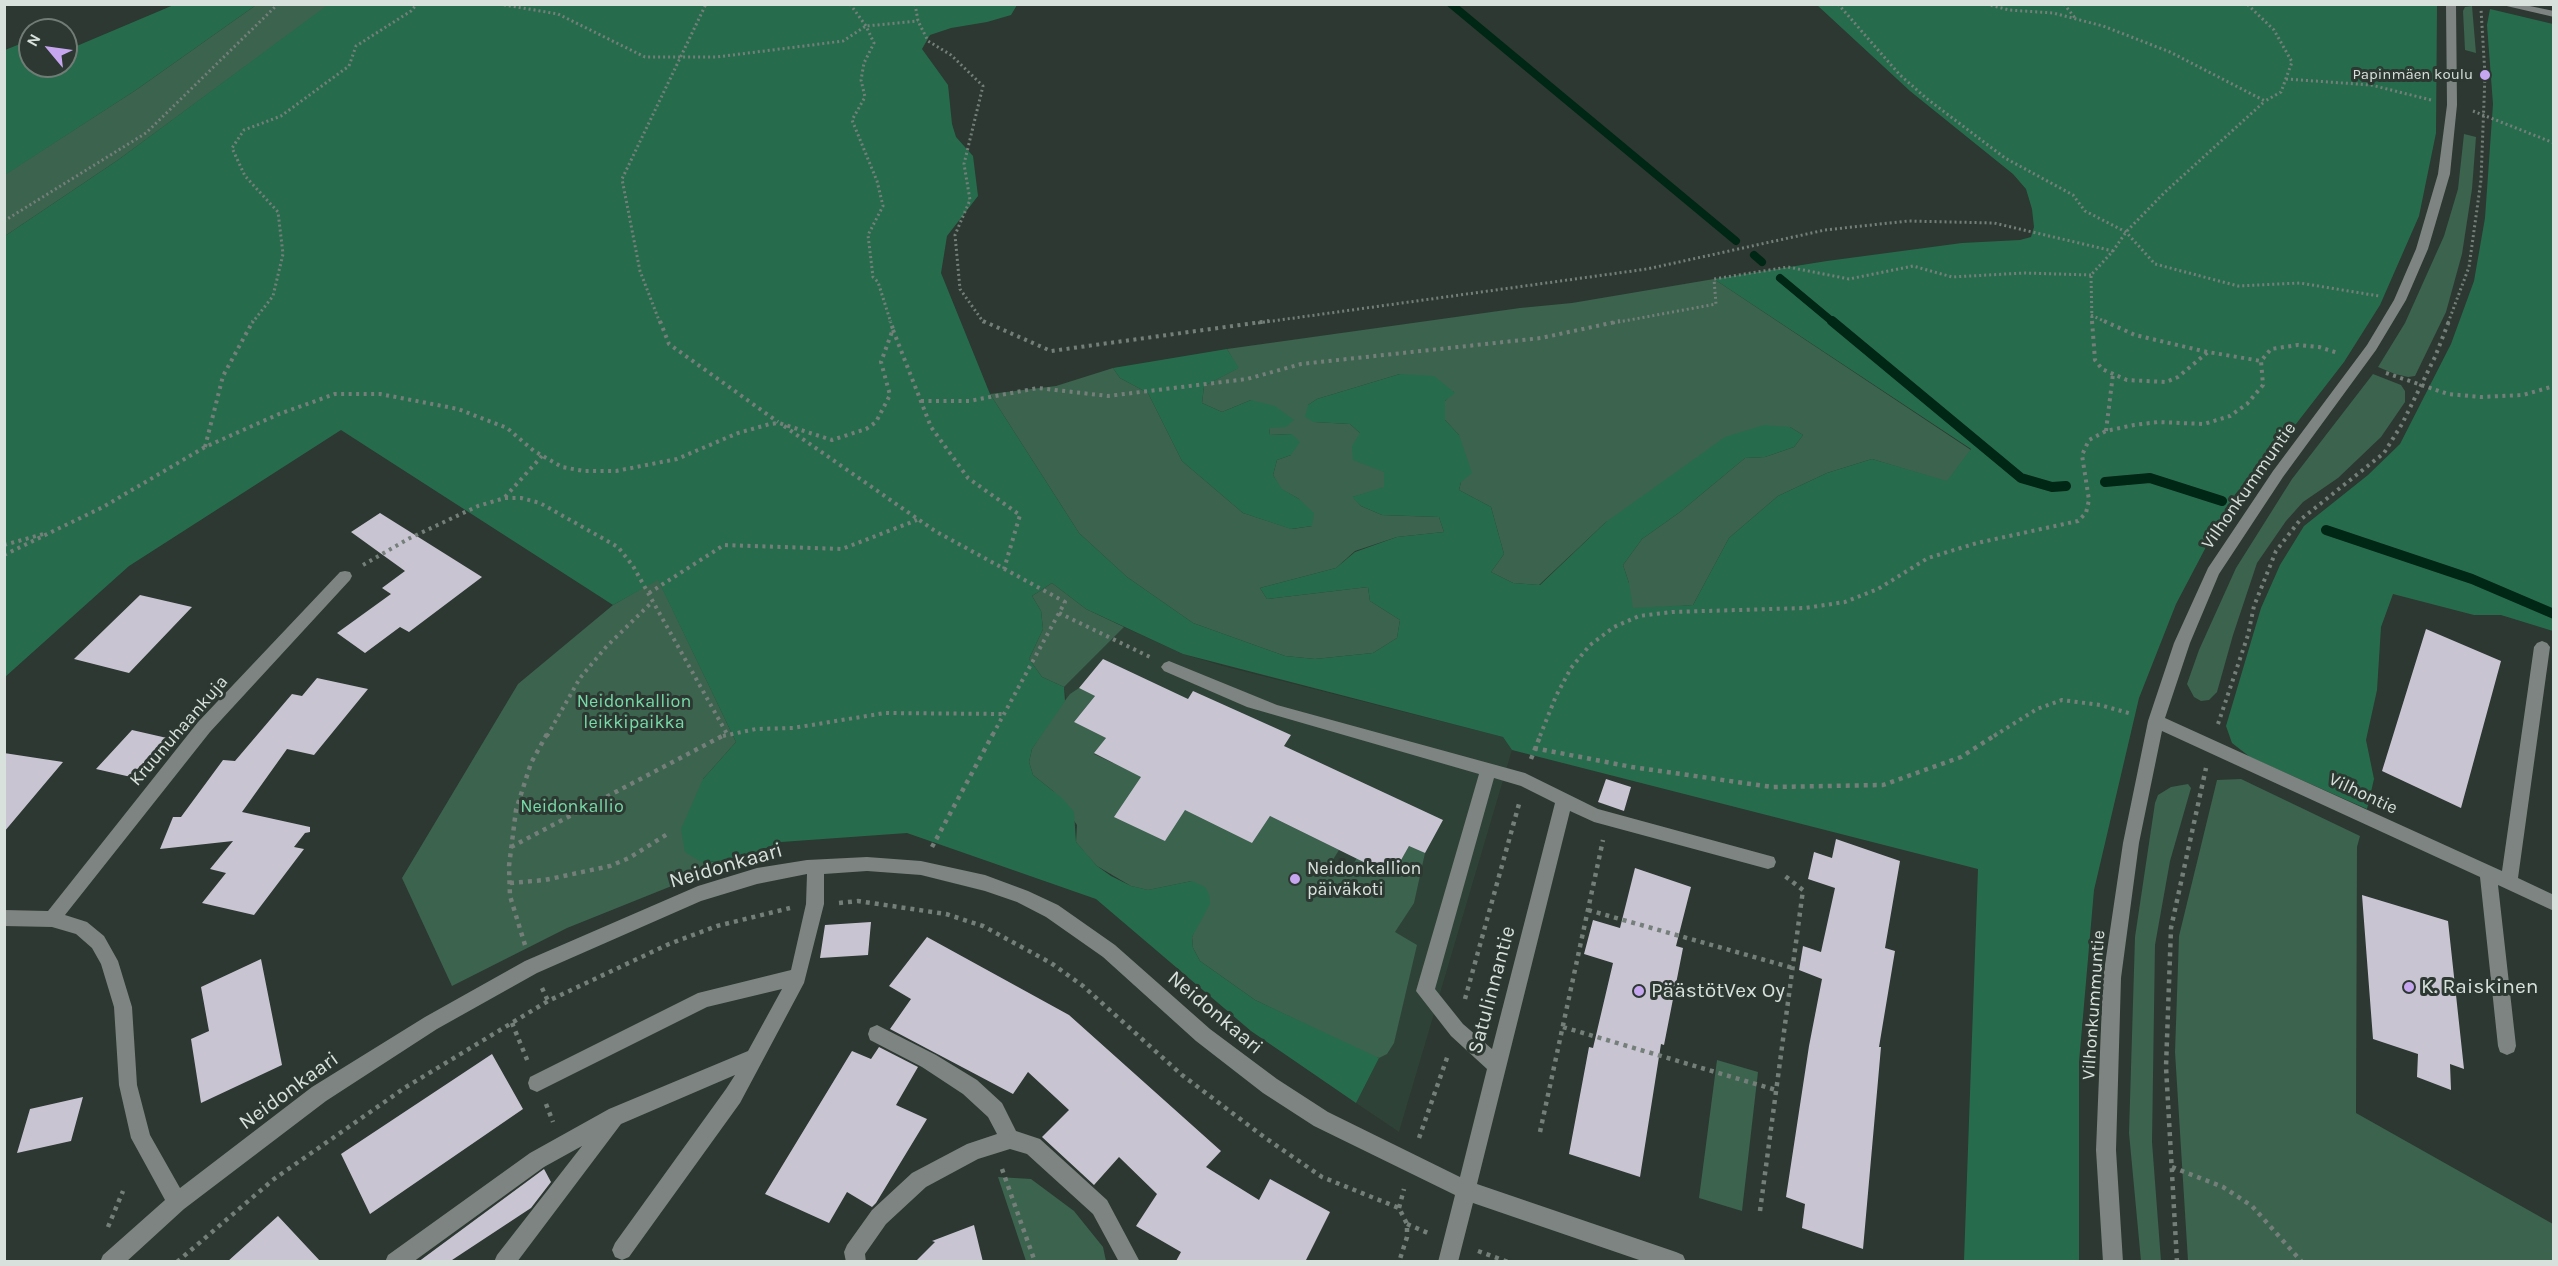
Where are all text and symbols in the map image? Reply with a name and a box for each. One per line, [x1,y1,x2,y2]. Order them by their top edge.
north arrow [18,18,78,78]
text: N [22,30,45,50]
place label: Papinmäen koulu [2353,66,2473,84]
marker: Papinmäen koulu [2478,68,2492,82]
street label: Vilhonkummuntie [2197,418,2301,554]
street label: Kruunuhaankuja [125,671,233,791]
park label: Neidonkallion leikkipaikka [577,691,691,734]
street label: Vilhontie [2325,769,2401,819]
park label: Neidonkallio [520,796,624,818]
street label: Neidonkaari [666,838,786,894]
place label: Neidonkallion päiväkoti [1307,858,1421,900]
marker: Neidonkallion päiväkoti [1288,872,1302,886]
street label: Satulinnantie [1463,923,1521,1057]
street label: Vilhonkummuntie [2078,929,2110,1081]
street label: Neidonkaari [1162,966,1268,1060]
place label: K. Raiskinen [2421,974,2538,1000]
place label: PäästötVex Oy [1651,978,1785,1004]
marker: K. Raiskinen [2402,980,2416,994]
marker: PäästötVex Oy [1632,984,1646,998]
street label: Neidonkaari [234,1046,344,1136]

